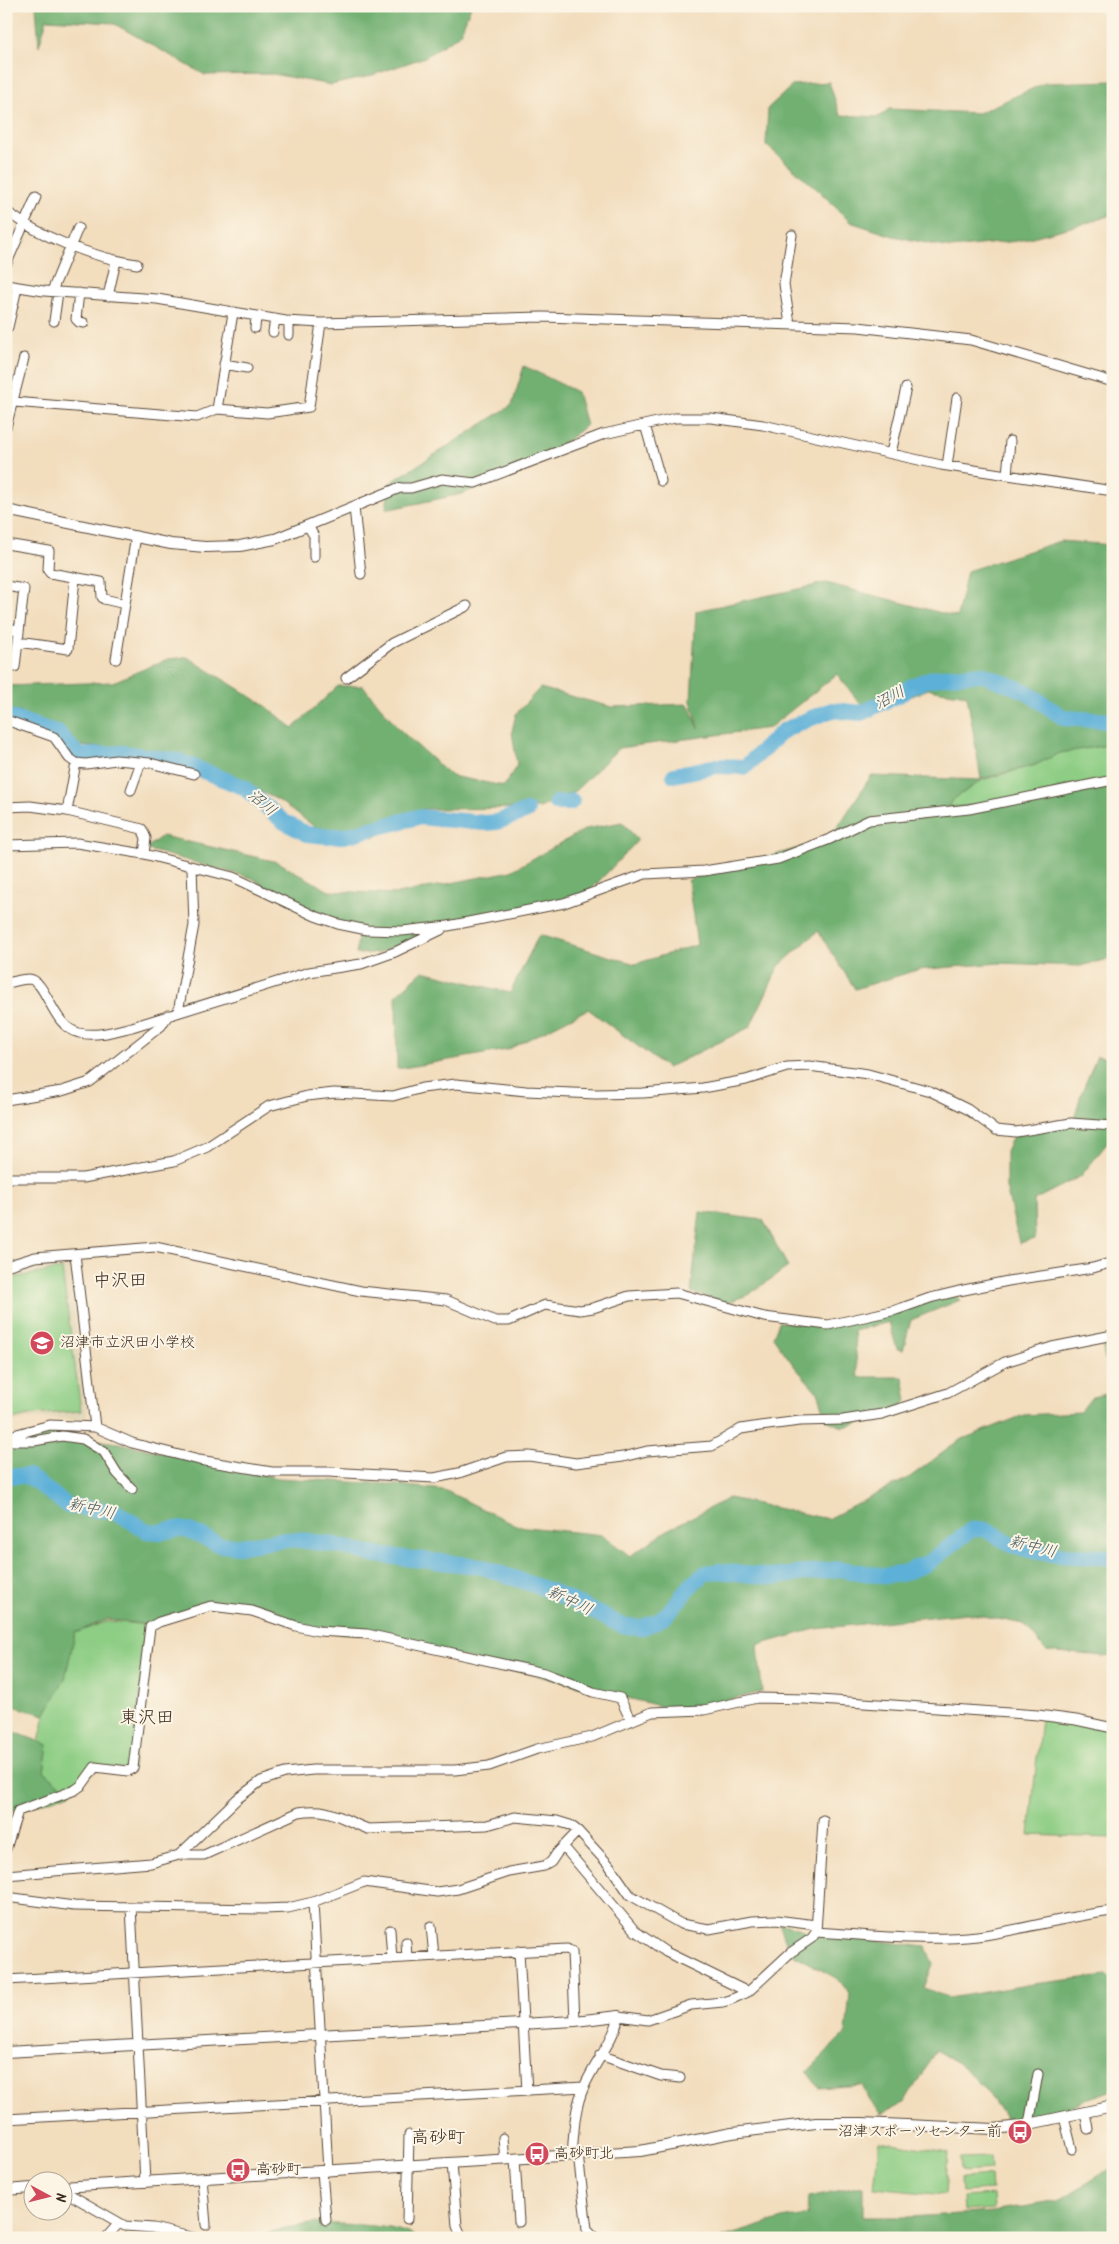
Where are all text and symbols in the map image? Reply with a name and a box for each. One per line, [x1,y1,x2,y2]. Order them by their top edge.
water label: 沼川 [870,679,910,717]
water label: 沼川 [242,783,282,823]
district label: 中沢田 [93,1267,147,1296]
school or university icon: 沼津市立沢田小学校 [29,1330,55,1356]
place label: 沼津市立沢田小学校 [60,1331,195,1355]
water label: 新中川 [66,1491,118,1527]
water label: 新中川 [1007,1529,1059,1565]
water label: 新中川 [543,1580,597,1622]
district label: 東沢田 [120,1704,174,1733]
bus stop icon: 沼津スポーツセンター前 [1007,2119,1033,2145]
place label: 沼津スポーツセンター前 [838,2120,1002,2144]
district label: 高砂町 [411,2124,465,2153]
bus stop icon: 高砂町北 [524,2141,550,2167]
place label: 高砂町北 [554,2142,614,2166]
bus stop icon: 高砂町 [225,2157,251,2183]
place label: 高砂町 [256,2158,302,2182]
north arrow [22,2172,72,2222]
text: N [48,2192,71,2203]

